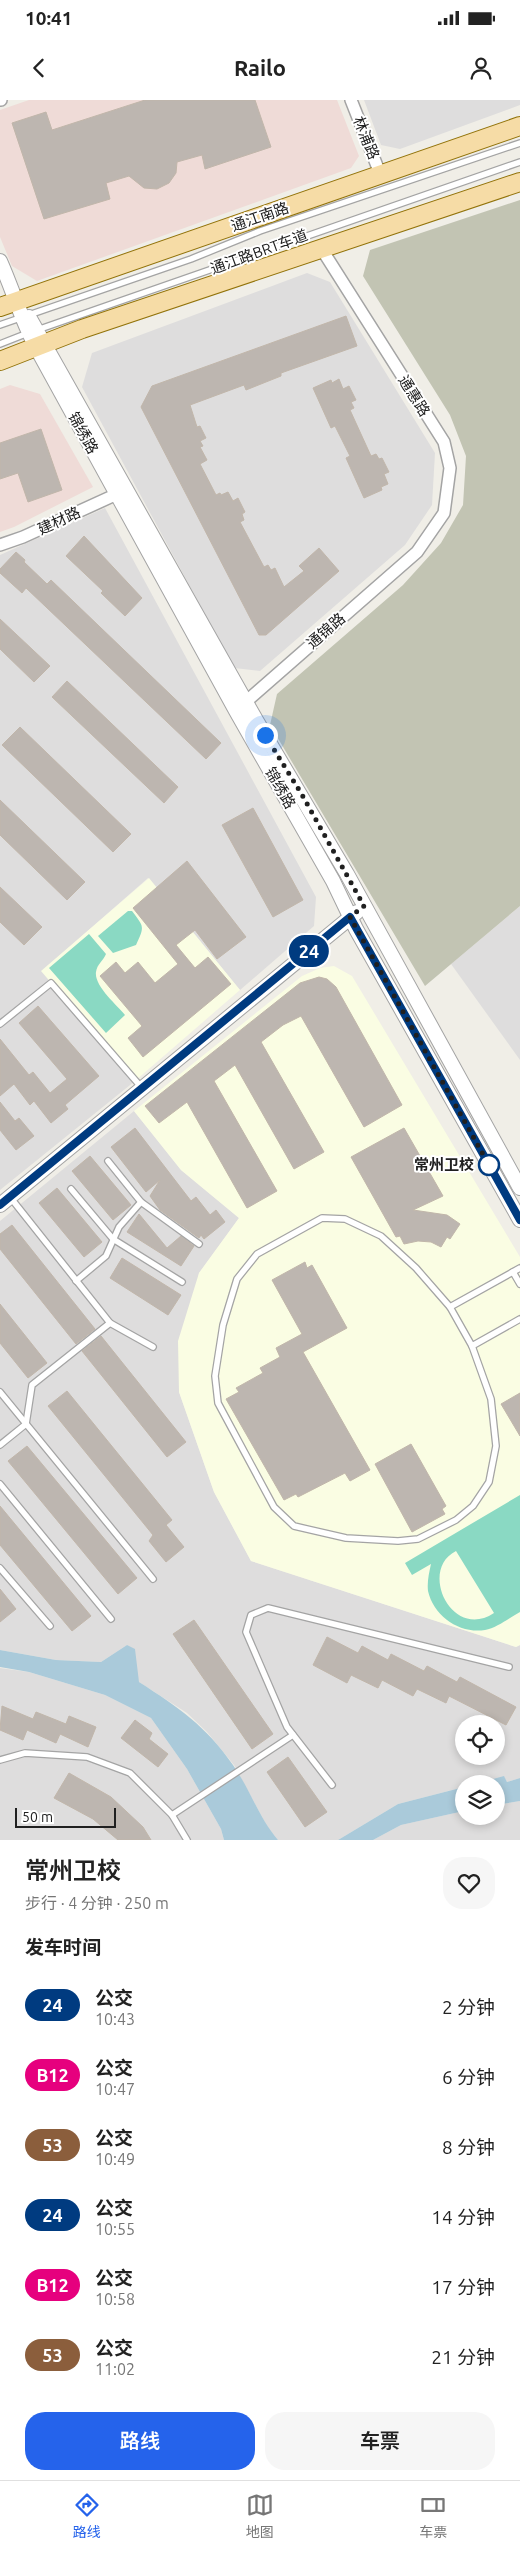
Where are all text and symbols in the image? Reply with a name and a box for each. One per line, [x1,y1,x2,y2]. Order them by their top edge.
text: 10:41 [25,7,73,29]
icon: back [25,54,53,82]
icon: person [467,54,495,82]
text: Railo [234,55,286,80]
street label: 林浦路 [350,114,383,162]
street label: 通江南路 [229,199,291,234]
street label: 通江路BRT车道 [208,226,310,277]
street label: 通惠路 [395,372,434,419]
street label: 锦绣路 [65,409,102,457]
street label: 建材路 [35,503,83,538]
street label: 通锦路 [303,609,348,652]
your location [253,723,278,748]
street label: 锦绣路 [262,764,299,811]
line badge: 24 [286,935,332,967]
text: 24 [299,941,319,961]
marker: 常州卫校 [478,1154,500,1176]
place label: 常州卫校 [414,1156,474,1173]
map controls [455,1715,505,1825]
button: locate [455,1715,505,1765]
button: layers [455,1775,505,1825]
scale bar [15,1805,116,1828]
text: 50 m [22,1809,53,1825]
text: 常州卫校 [25,1857,121,1884]
button: heart [443,1857,495,1909]
text: 步行 · 4 分钟 · 250 m [25,1894,169,1912]
text: 发车时间 [25,1936,101,1958]
text: 公交 [95,1987,133,2009]
text: 24 [42,1995,63,2015]
text: 2 分钟 [442,1996,495,2018]
text: 10:43 [95,2010,135,2028]
text: 公交 [95,2057,133,2079]
text: B12 [36,2065,69,2085]
text: 6 分钟 [442,2066,495,2088]
text: 10:47 [95,2080,135,2098]
text: 公交 [95,2127,133,2149]
text: 53 [42,2135,63,2155]
text: 8 分钟 [442,2136,495,2158]
text: 10:49 [95,2150,135,2168]
text: 公交 [95,2197,133,2219]
text: 24 [42,2205,63,2225]
text: 14 分钟 [431,2206,495,2228]
text: 10:55 [95,2220,135,2238]
text: 公交 [95,2267,133,2289]
text: B12 [36,2275,69,2295]
text: 17 分钟 [431,2276,495,2298]
text: 10:58 [95,2290,135,2308]
text: 公交 [95,2337,133,2359]
text: 53 [42,2345,63,2365]
text: 21 分钟 [431,2346,495,2368]
text: 11:02 [95,2360,135,2378]
button: 路线 [25,2412,255,2470]
button: 车票 [265,2412,495,2470]
tab: 路线 [73,2491,101,2541]
tab: 地图 [246,2491,274,2541]
tab: 车票 [419,2491,447,2541]

